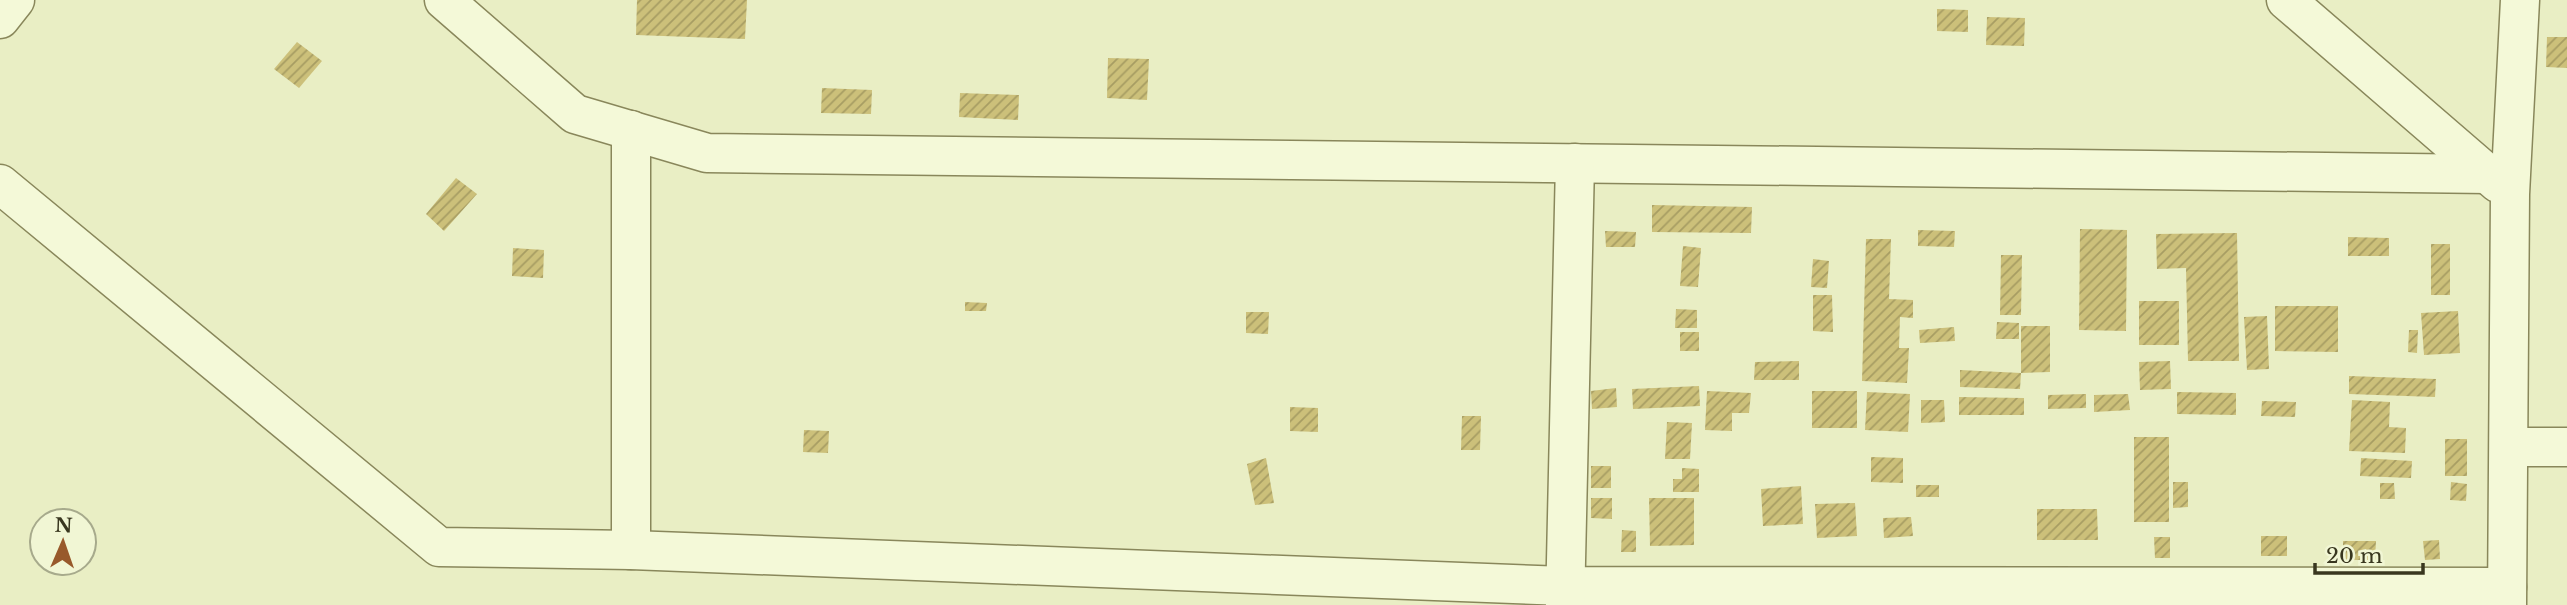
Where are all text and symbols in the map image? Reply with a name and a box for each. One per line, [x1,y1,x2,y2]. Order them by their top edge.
north arrow [28,507,98,577]
text: N [54,514,73,537]
scale bar [2315,532,2424,576]
text: 20 m [2326,543,2383,569]

